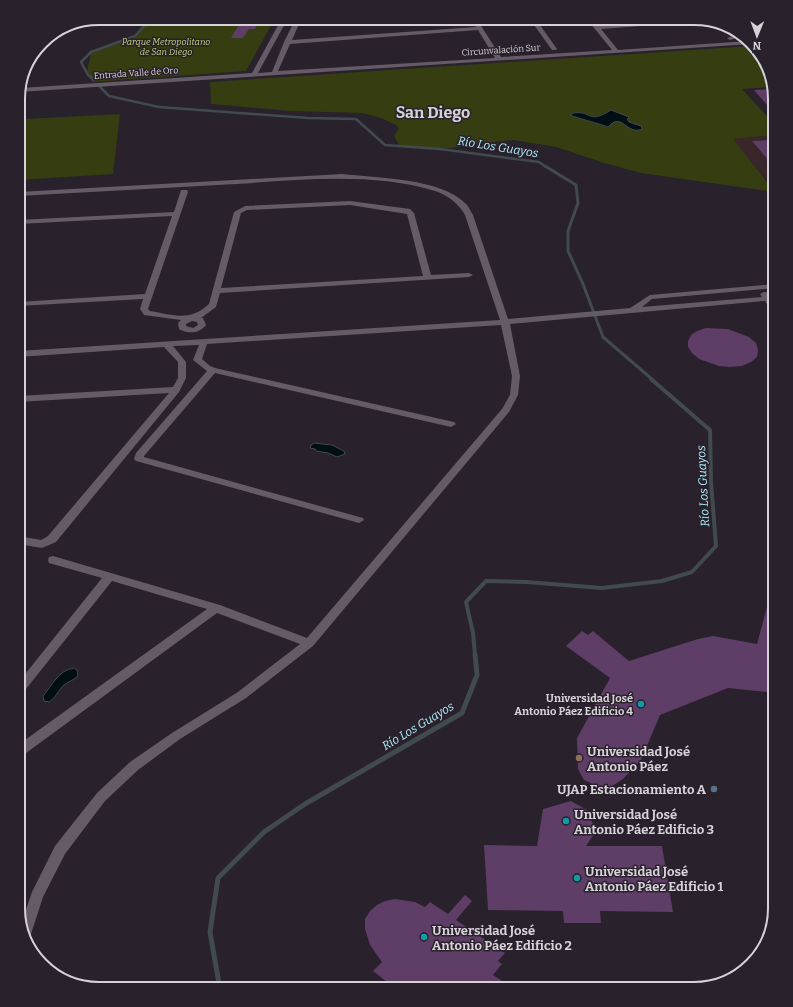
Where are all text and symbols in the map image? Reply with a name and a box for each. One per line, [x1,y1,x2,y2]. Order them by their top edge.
north arrow [737,16,777,56]
park label: Parque Metropolitano de San Diego [122,37,210,57]
text: N [752,39,761,52]
street label: Circunvalación Sur [461,42,541,58]
street label: Entrada Valle de Oro [93,65,179,81]
district label: San Diego [396,103,470,122]
water label: Río Los Guayos [457,134,540,160]
water label: Río Los Guayos [694,445,712,527]
place label: Universidad José Antonio Páez Edificio 4 [514,692,633,718]
water label: Río Los Guayos [379,699,457,753]
marker: Universidad José Antonio Páez Edificio 4 [636,699,646,709]
place label: Universidad José Antonio Páez [587,744,690,774]
marker: Universidad José Antonio Páez [574,753,584,763]
place label: UJAP Estacionamiento A [557,782,707,797]
marker: UJAP Estacionamiento A [709,784,719,794]
place label: Universidad José Antonio Páez Edificio 3 [574,807,714,837]
marker: Universidad José Antonio Páez Edificio 3 [561,816,571,826]
place label: Universidad José Antonio Páez Edificio 1 [585,864,724,894]
marker: Universidad José Antonio Páez Edificio 1 [572,873,582,883]
place label: Universidad José Antonio Páez Edificio 2 [432,923,572,953]
marker: Universidad José Antonio Páez Edificio 2 [419,932,429,942]

